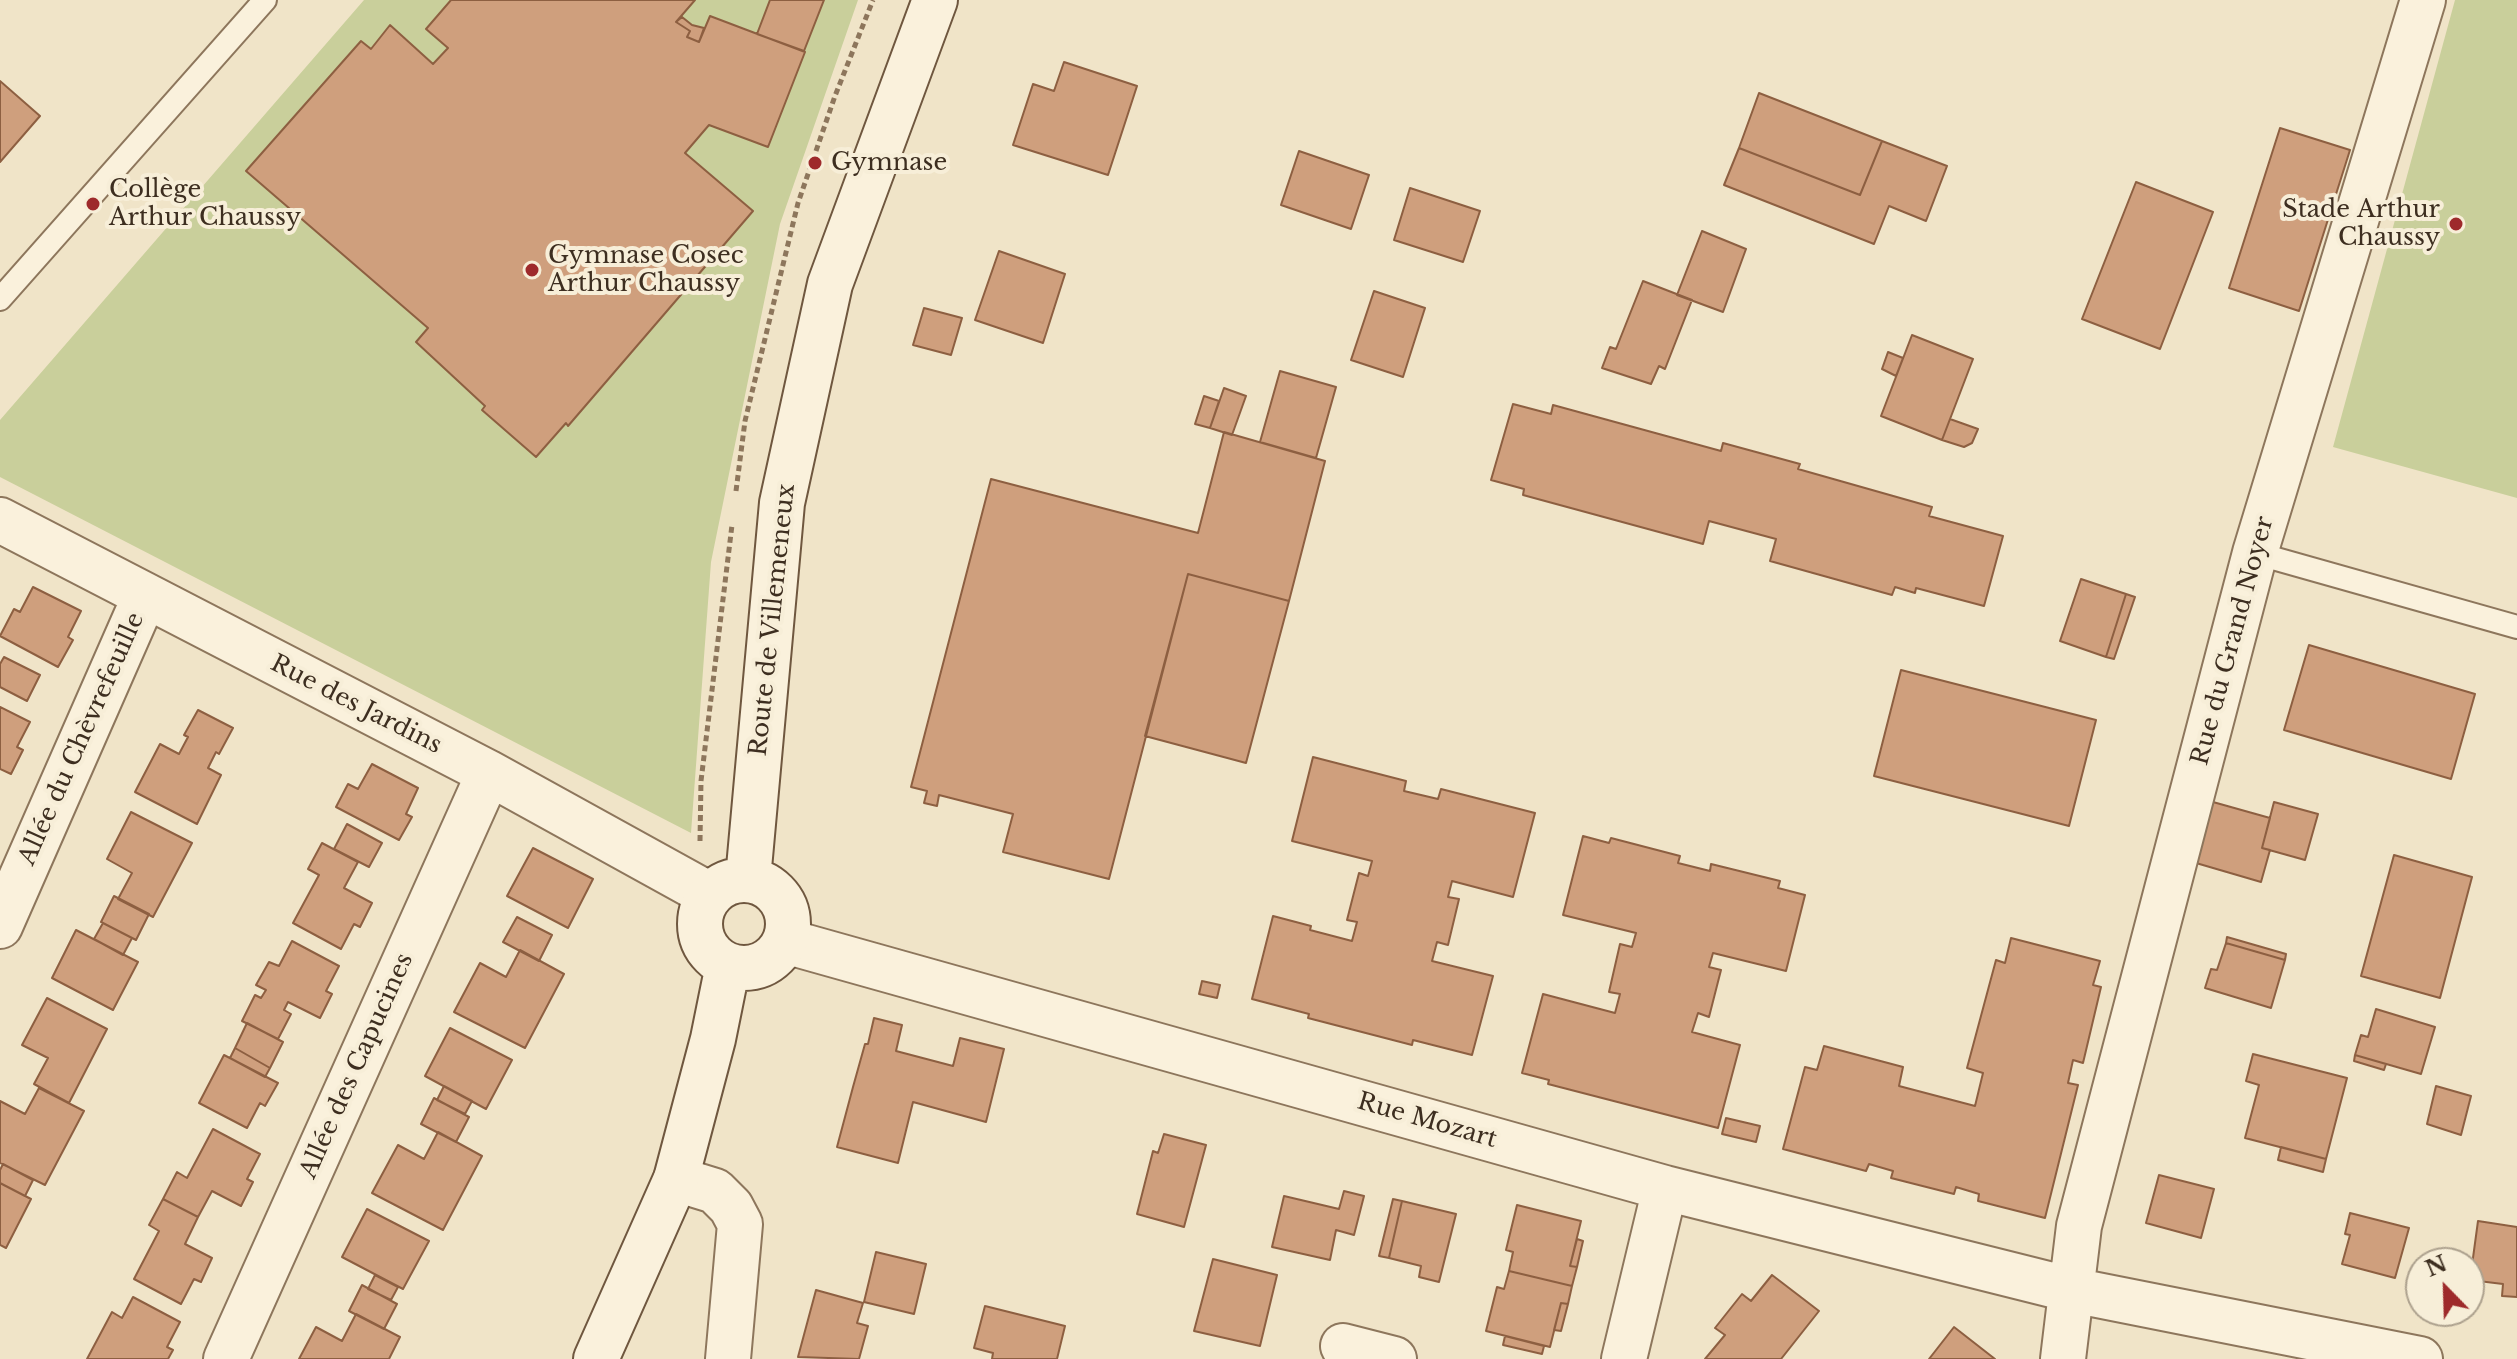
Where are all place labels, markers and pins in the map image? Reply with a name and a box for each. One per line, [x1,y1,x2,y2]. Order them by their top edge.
place label: Gymnase [831,149,947,177]
marker: Gymnase [806,154,824,172]
place label: Collège Arthur Chaussy [109,176,301,232]
marker: Collège Arthur Chaussy [84,195,102,213]
place label: Stade Arthur Chaussy [2282,196,2440,252]
marker: Stade Arthur Chaussy [2447,215,2465,233]
place label: Gymnase Cosec Arthur Chaussy [548,242,744,298]
marker: Gymnase Cosec Arthur Chaussy [523,261,541,279]

